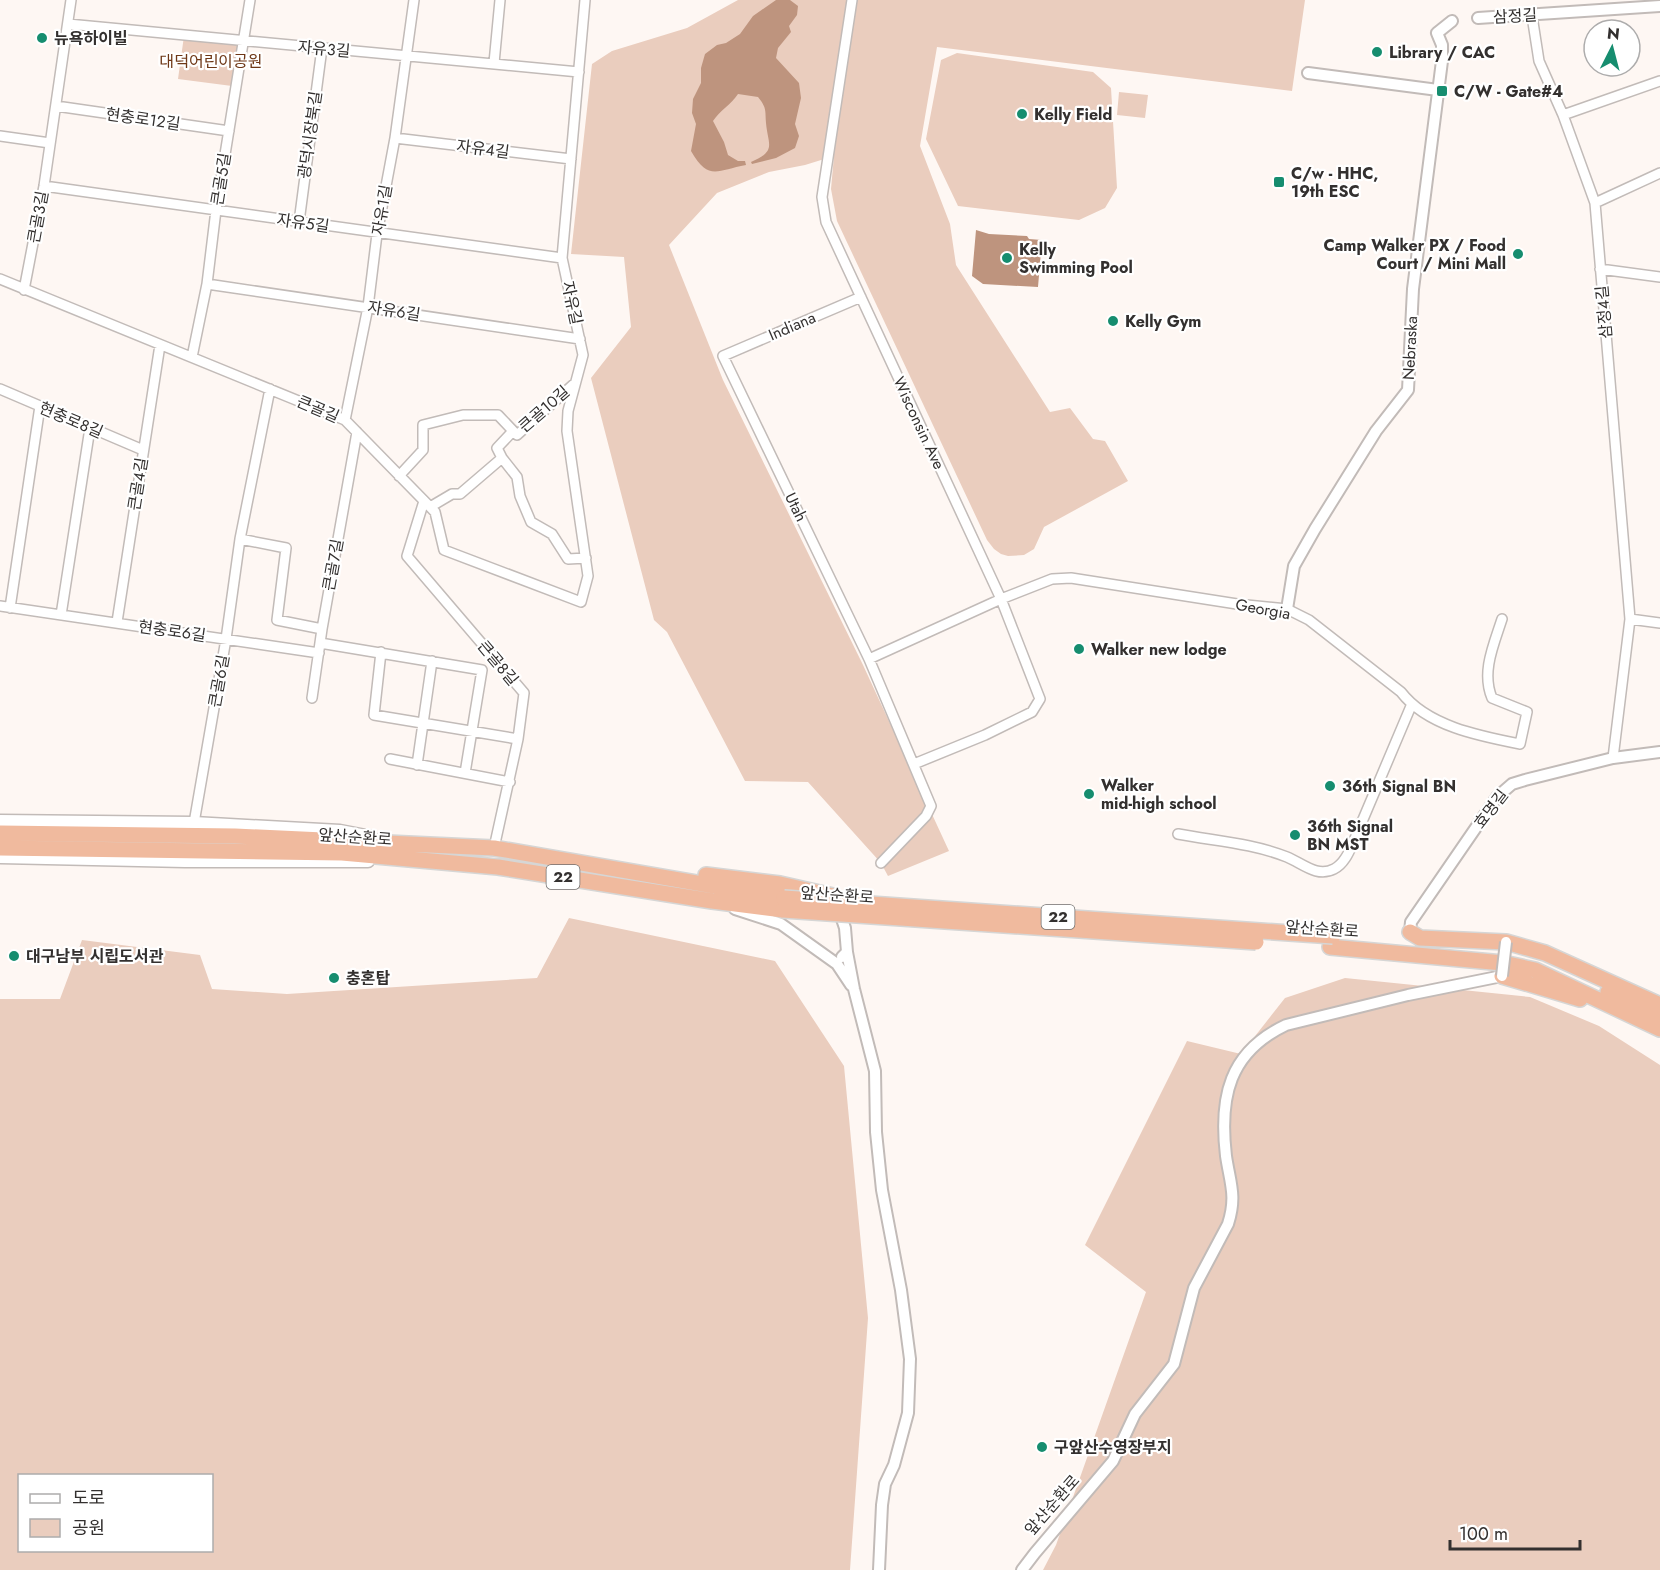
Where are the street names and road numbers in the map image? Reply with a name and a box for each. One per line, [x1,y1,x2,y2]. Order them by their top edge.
street label: 삼정길 [1492,3,1538,29]
street label: 자유3길 [297,35,351,63]
street label: 광덕시장북길 [292,90,328,180]
street label: 현충로12길 [104,102,182,136]
street label: 자유4길 [455,134,511,164]
street label: 큰골5길 [205,151,237,207]
street label: 자유1길 [366,183,398,237]
street label: 큰골3길 [22,189,54,245]
street label: 자유5길 [275,208,331,238]
street label: 자유길 [556,279,588,327]
street label: 삼정4길 [1590,284,1618,340]
street label: 자유6길 [366,295,422,327]
street label: Indiana [765,306,819,346]
street label: Nebraska [1397,315,1423,381]
street label: Wisconsin Ave [887,373,951,473]
street label: 큰골10길 [513,380,575,438]
street label: 큰골길 [293,390,343,428]
street label: 현충로8길 [35,396,107,444]
street label: 큰골4길 [122,456,154,512]
street label: Utah [779,488,813,526]
street label: 큰골7길 [317,537,349,593]
street label: Georgia [1234,593,1292,625]
street label: 현충로6길 [137,615,207,647]
street label: 큰골8길 [472,635,524,691]
street label: 큰골6길 [203,653,235,709]
street label: 효명길 [1468,785,1514,833]
street label: 앞산순환로 [317,823,393,851]
road number: 22 [546,865,580,889]
street label: 앞산순환로 [799,881,875,909]
road number: 22 [1042,905,1074,929]
street label: 앞산순환로 [1284,915,1360,943]
street label: 앞산순환로 [1019,1469,1085,1540]

